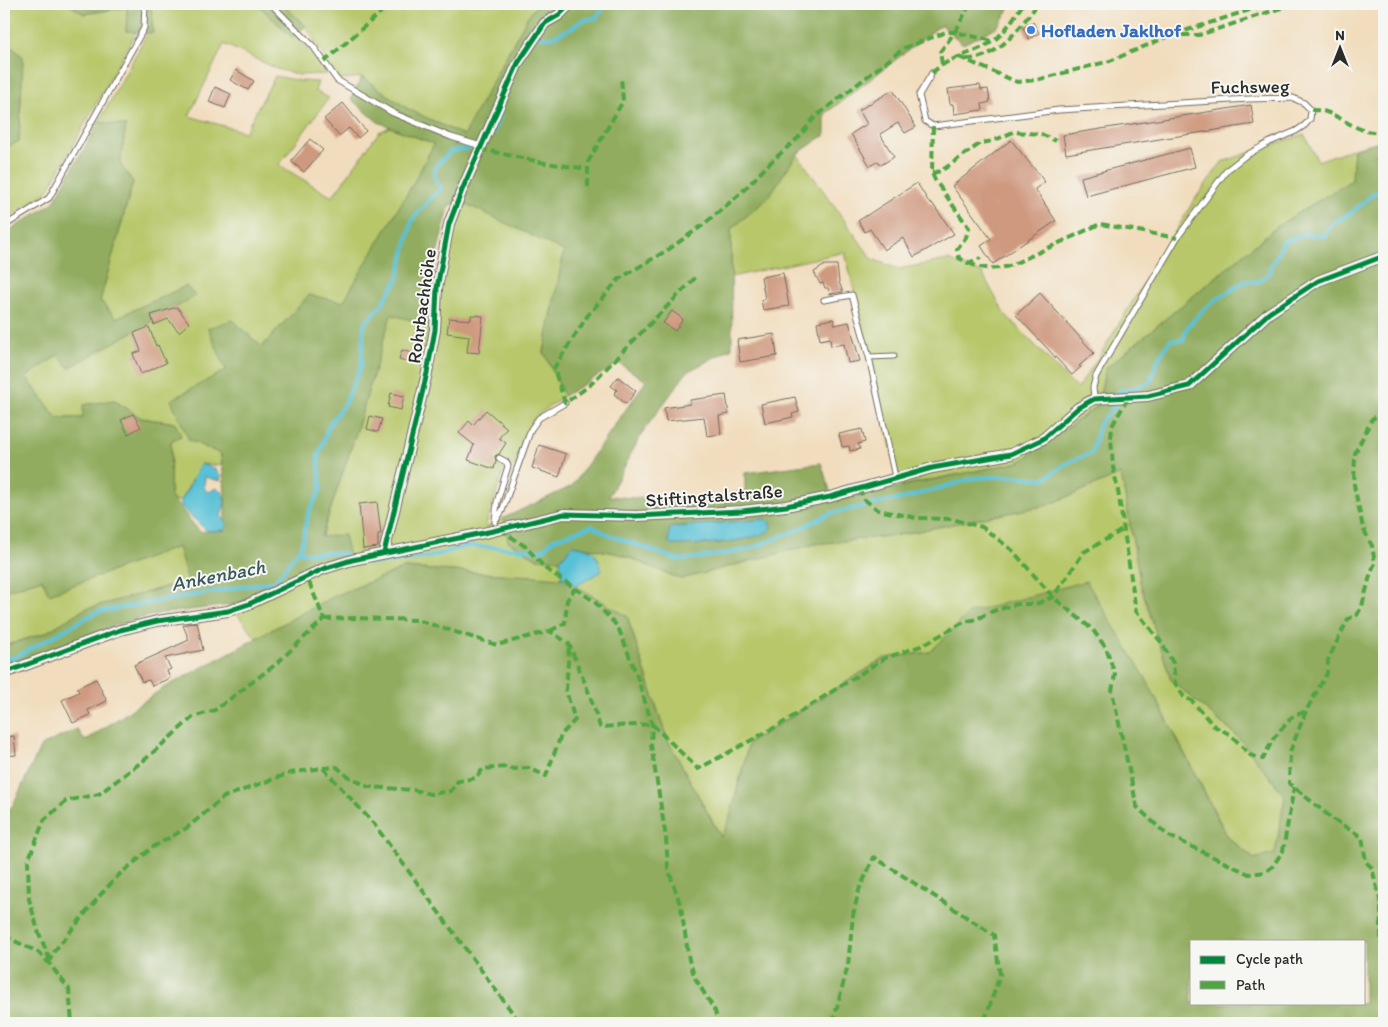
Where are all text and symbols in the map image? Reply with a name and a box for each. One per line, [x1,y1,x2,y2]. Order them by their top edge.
place label: Hofladen Jaklhof [1041,19,1182,42]
north arrow [1316,22,1366,72]
marker: Hofladen Jaklhof [1025,24,1037,36]
text: N [1335,27,1345,44]
street label: Fuchsweg [1210,74,1290,99]
street label: Rohrbachhöhe [402,247,441,365]
street label: Stiftingtalstraße [645,479,783,512]
water label: Ankenbach [169,554,267,596]
legend [1190,940,1366,1004]
text: Cycle path [1236,950,1303,968]
text: Path [1236,976,1265,994]

